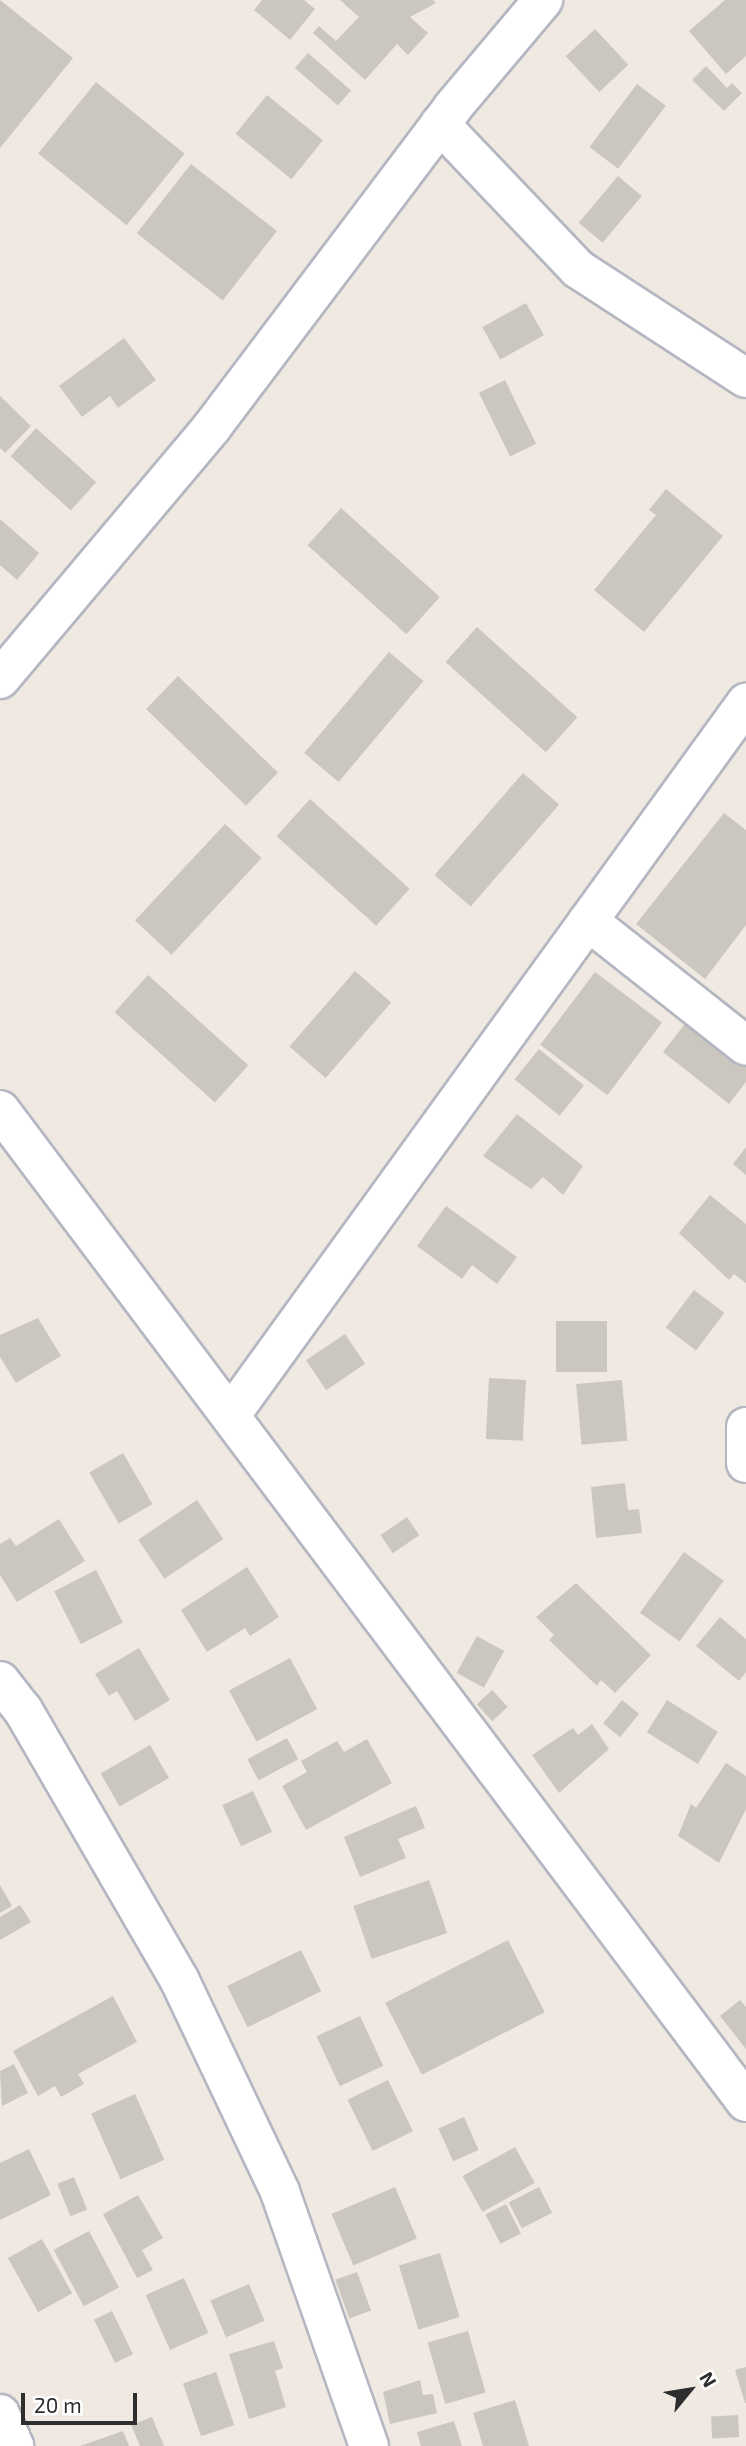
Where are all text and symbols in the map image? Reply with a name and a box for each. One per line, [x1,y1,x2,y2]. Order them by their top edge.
north arrow [655,2355,725,2425]
text: N [695,2368,722,2391]
scale bar [24,2380,140,2424]
text: 20 m [34,2392,82,2417]

